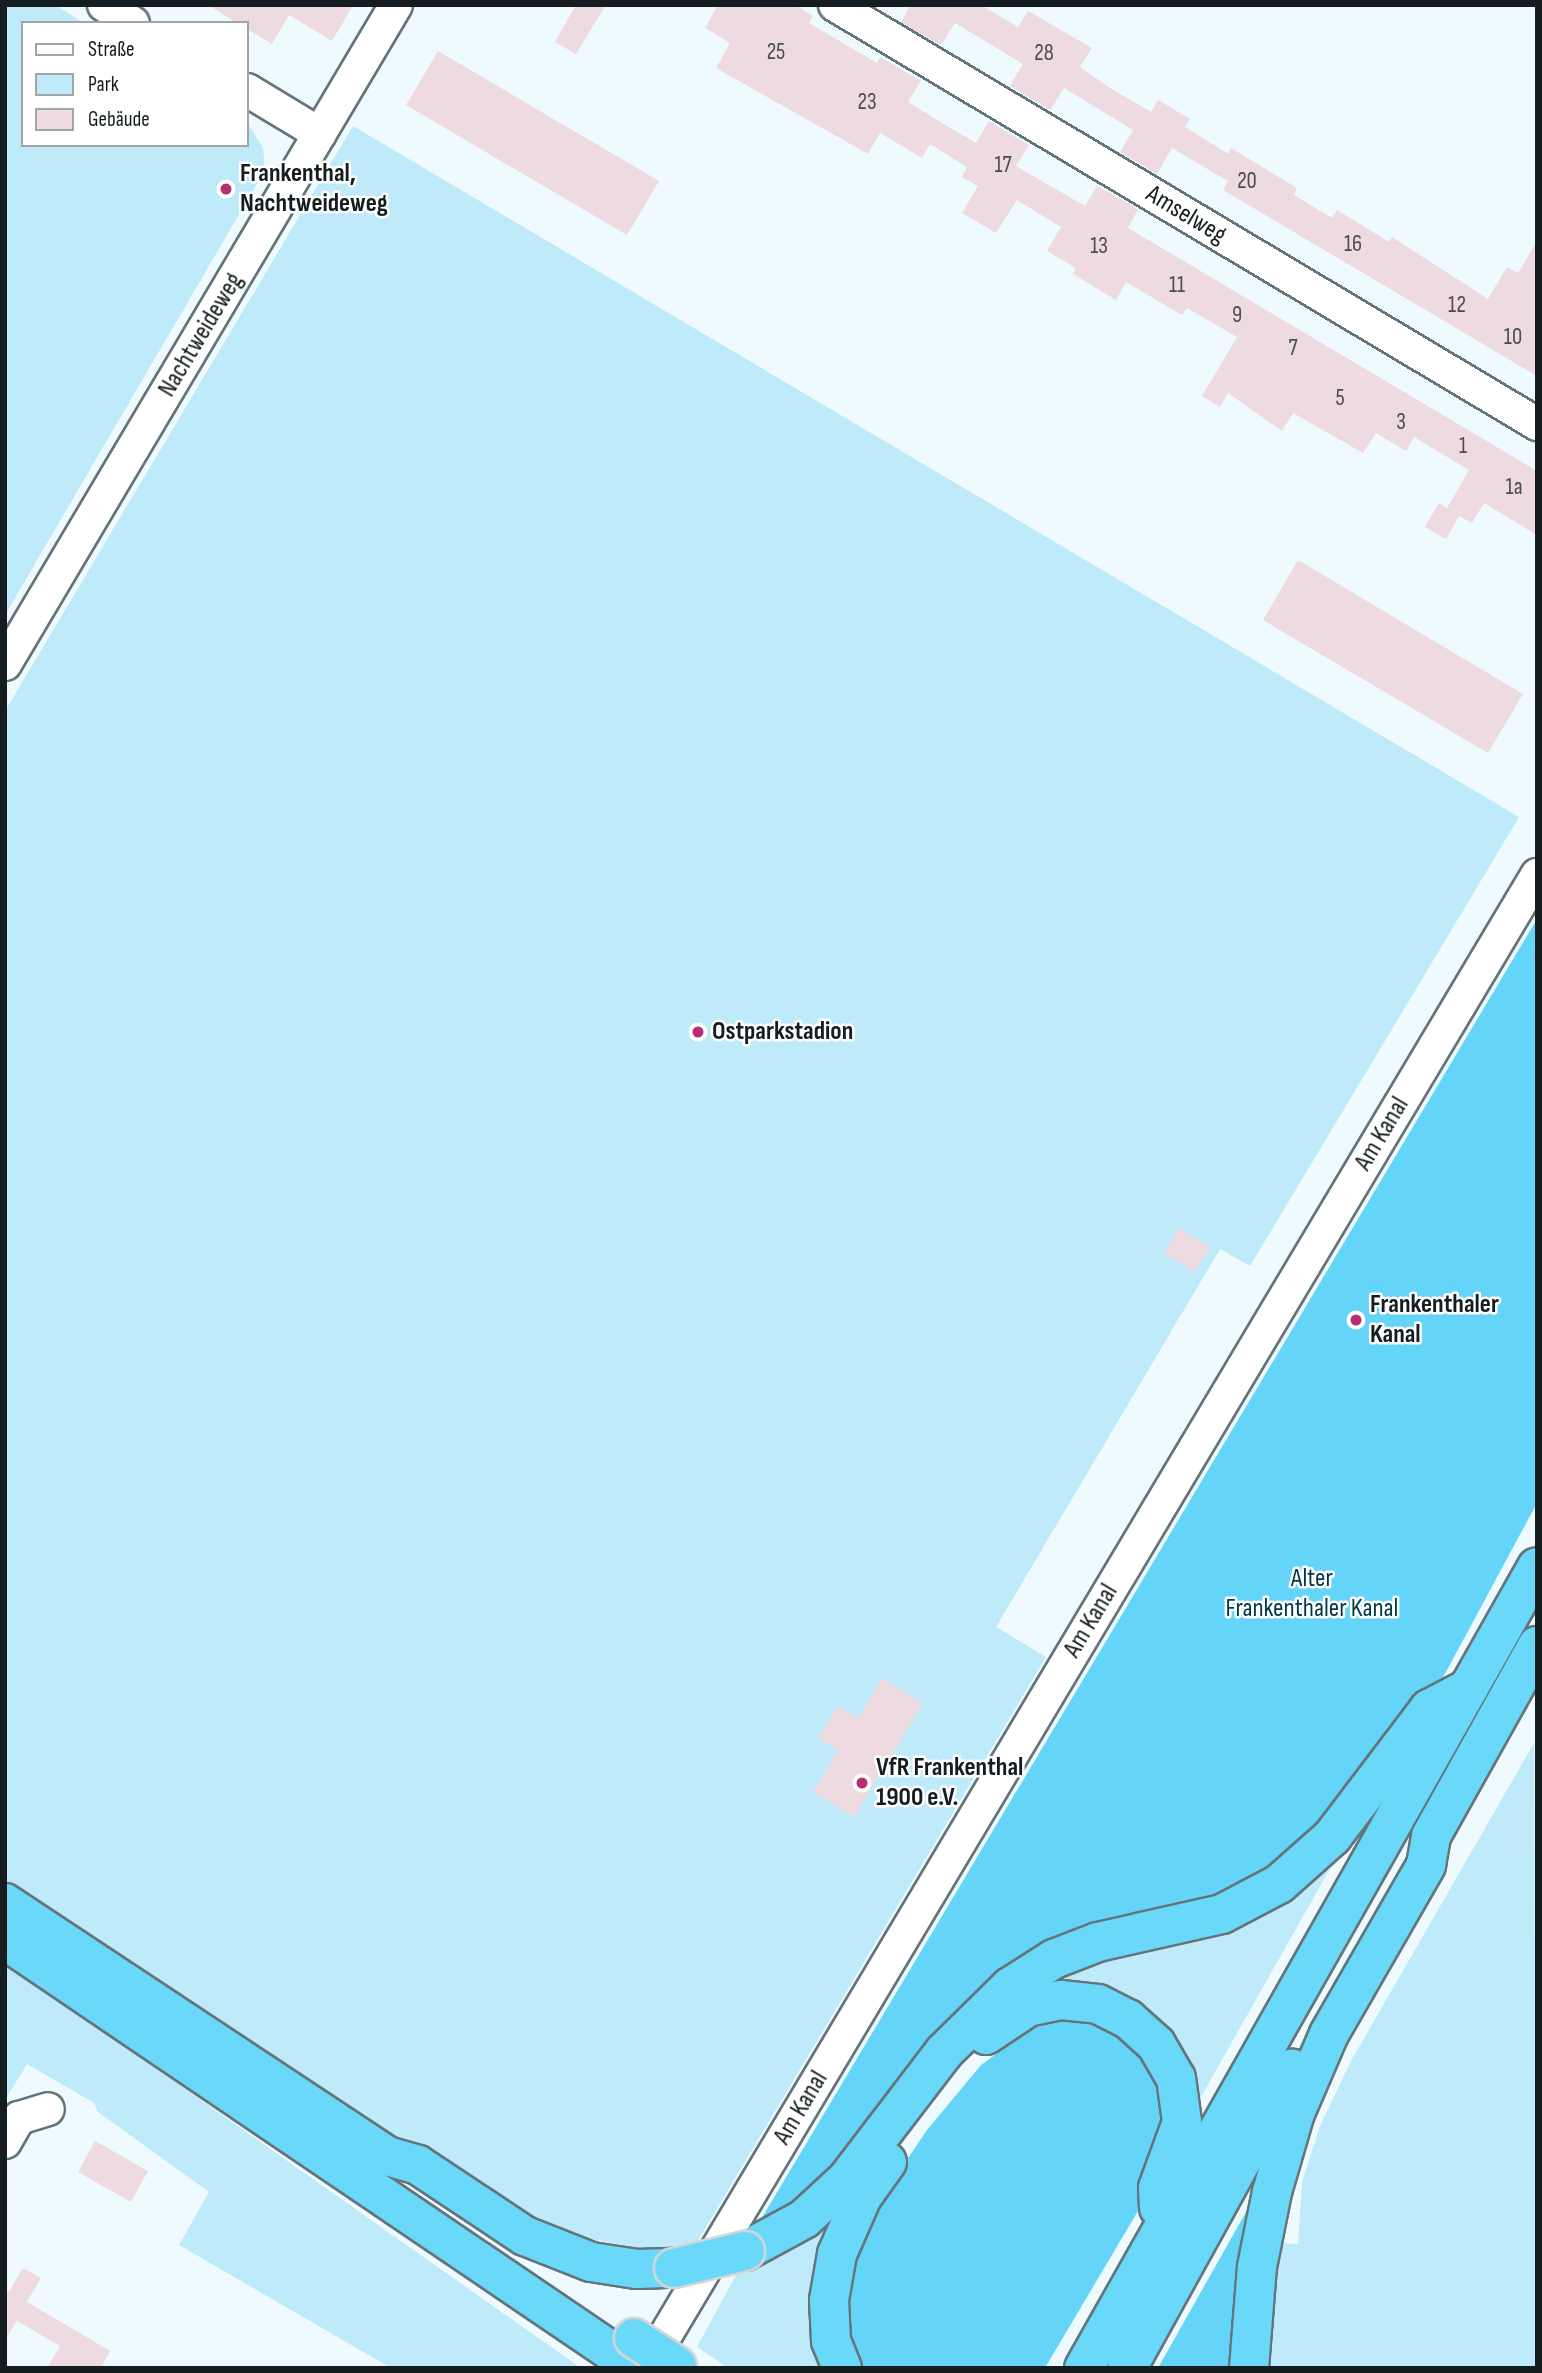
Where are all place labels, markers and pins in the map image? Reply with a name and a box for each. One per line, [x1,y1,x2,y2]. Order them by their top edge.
place label: Frankenthal, Nachtweideweg [240,158,388,220]
marker: Frankenthal, Nachtweideweg [218,181,234,197]
place label: Ostparkstadion [712,1016,853,1048]
marker: Ostparkstadion [690,1024,706,1040]
place label: Frankenthaler Kanal [1370,1289,1499,1350]
marker: Frankenthaler Kanal [1348,1312,1364,1328]
place label: VfR Frankenthal 1900 e.V. [876,1752,1023,1814]
marker: VfR Frankenthal 1900 e.V. [854,1775,870,1791]

